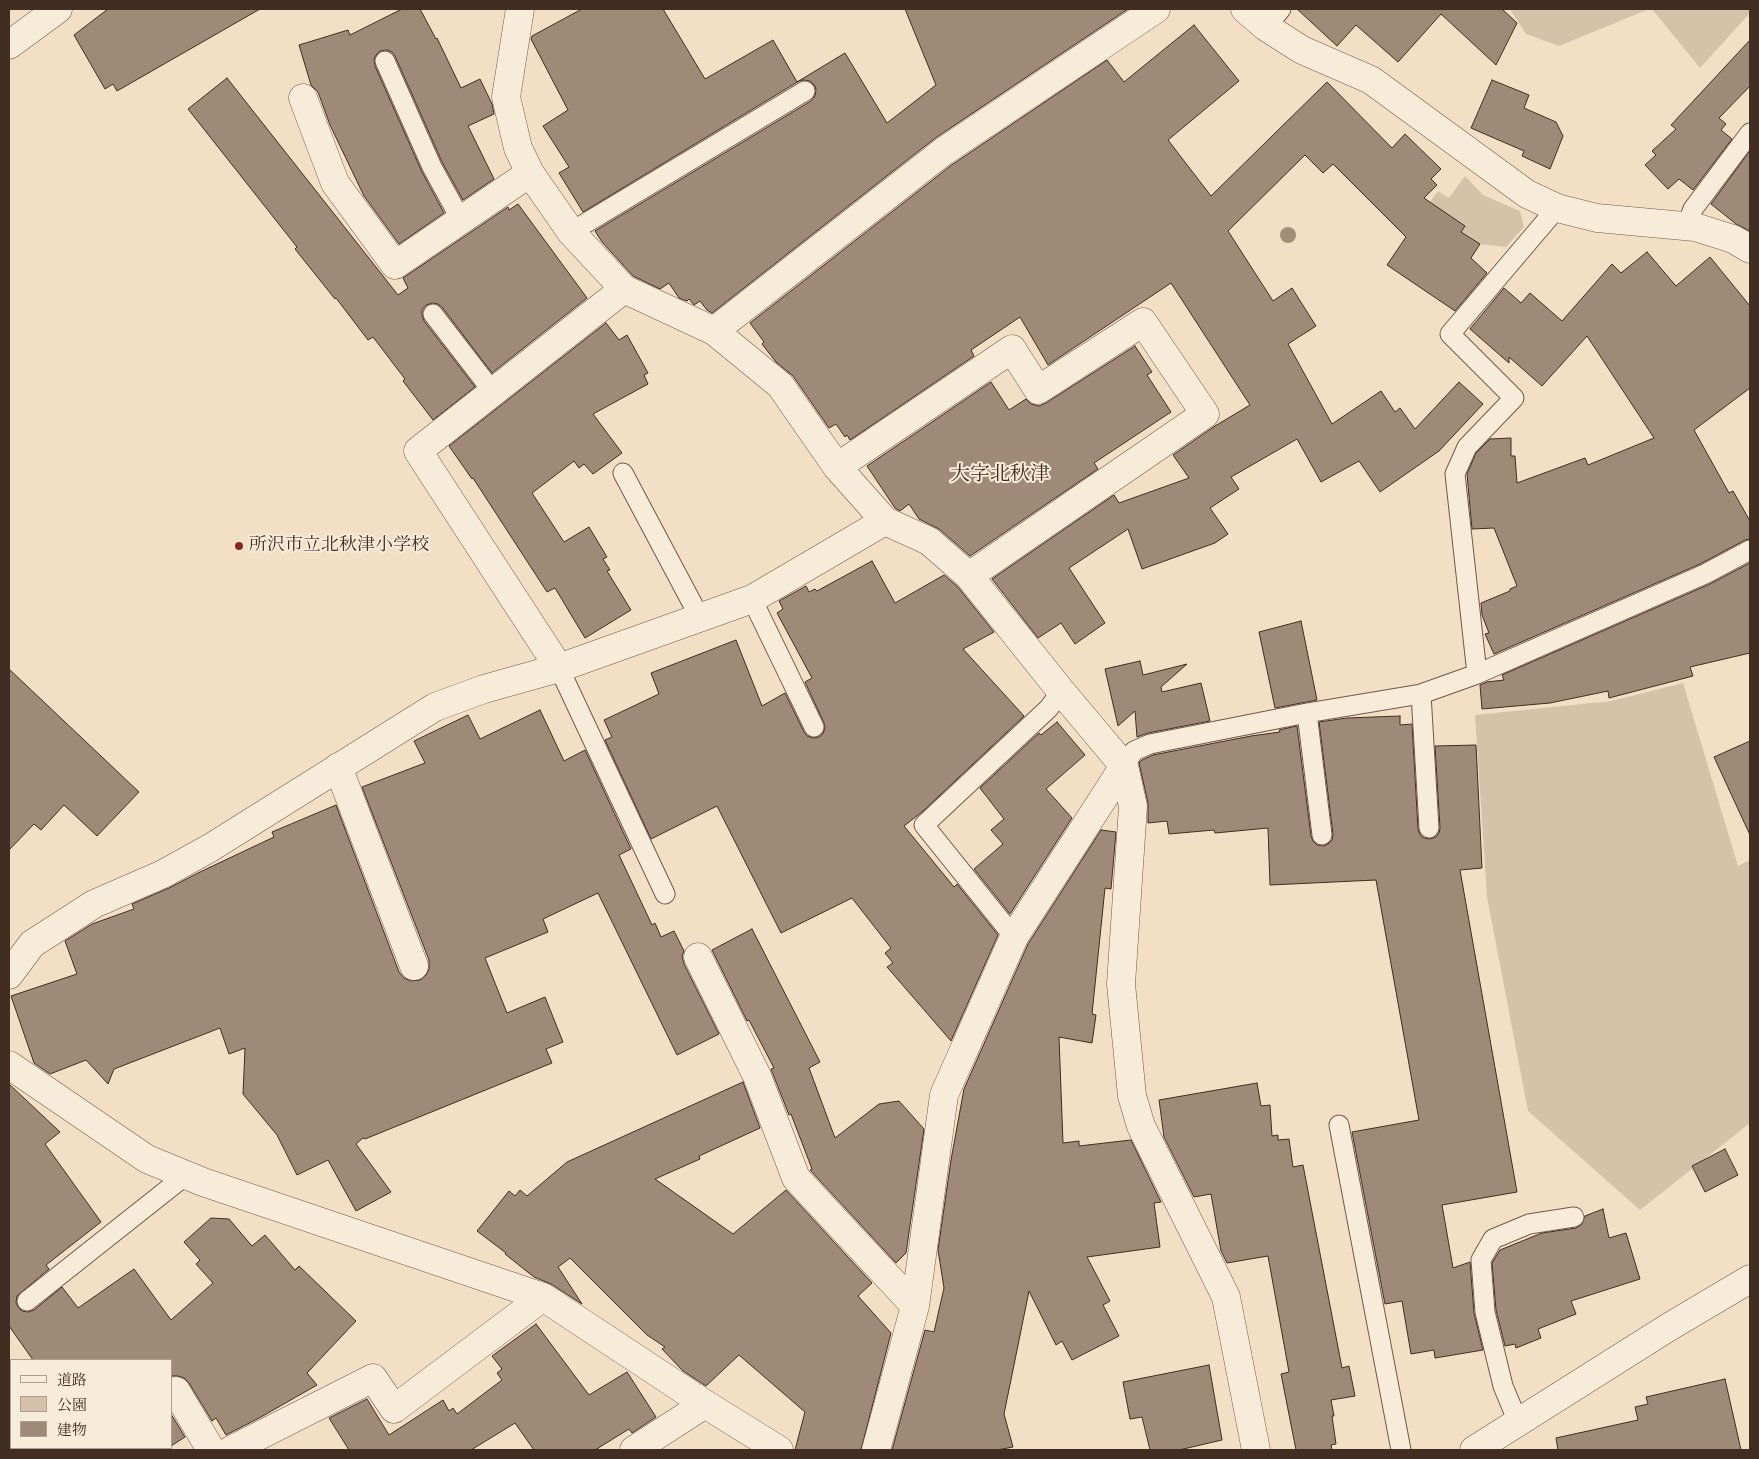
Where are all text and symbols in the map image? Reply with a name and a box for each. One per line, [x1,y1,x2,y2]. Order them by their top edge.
district label: 大字北秋津 [950,463,1050,487]
place label: 所沢市立北秋津小学校 [249,535,429,557]
marker: 所沢市立北秋津小学校 [233,540,245,552]
legend [10,1359,172,1449]
text: 道路 [57,1371,87,1390]
text: 公園 [57,1396,87,1415]
text: 建物 [57,1421,87,1440]

